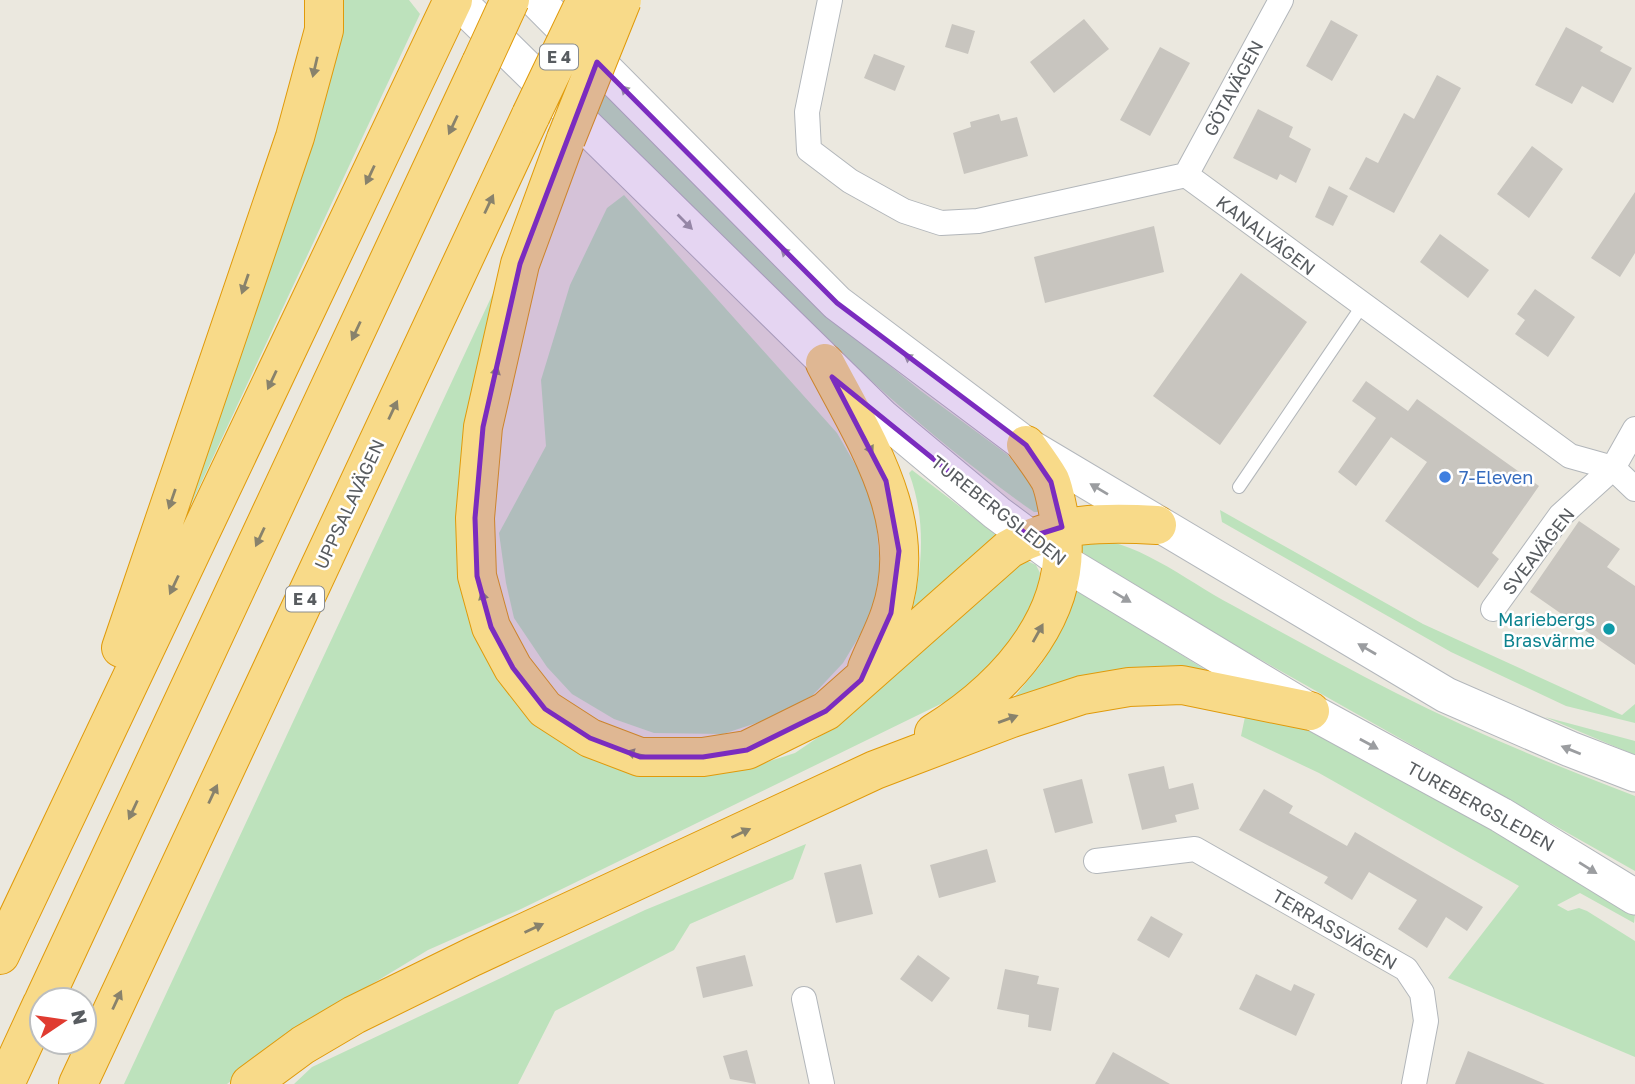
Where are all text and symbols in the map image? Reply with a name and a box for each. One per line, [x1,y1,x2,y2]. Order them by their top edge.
street label: GÖTAVÄGEN [1199,36,1267,140]
road number: E 4 [540,44,578,69]
one-way arrow [309,56,320,78]
one-way arrow [620,86,637,102]
one-way arrow [447,114,458,135]
one-way arrow [364,164,375,185]
street label: KANALVÄGEN [1212,191,1320,279]
one-way arrow [484,194,495,214]
one-way arrow [677,214,693,230]
one-way arrow [780,246,797,263]
one-way arrow [239,273,250,294]
one-way arrow [350,321,362,341]
one-way arrow [903,353,921,367]
one-way arrow [489,365,500,387]
one-way arrow [266,370,278,390]
one-way arrow [387,400,399,420]
one-way arrow [862,435,873,455]
street label: UPPSALAVÄGEN [309,436,389,572]
street label: TUREBERGSLEDEN [927,450,1071,570]
place label: 7-Eleven [1459,466,1533,488]
marker: 7-Eleven [1437,469,1453,485]
one-way arrow [1090,482,1109,495]
one-way arrow [166,489,177,510]
street label: SVEAVÄGEN [1497,503,1579,599]
one-way arrow [254,527,266,547]
one-way arrow [168,575,180,595]
road number: E 4 [286,586,324,612]
one-way arrow [478,590,489,612]
one-way arrow [1112,591,1131,603]
place label: Mariebergs Brasvärme [1498,608,1595,651]
marker: Mariebergs Brasvärme [1601,621,1617,637]
one-way arrow [1032,624,1044,643]
one-way arrow [1358,643,1377,655]
one-way arrow [997,714,1018,725]
one-way arrow [1360,737,1380,749]
one-way arrow [1560,744,1581,755]
one-way arrow [624,748,646,759]
street label: TUREBERGSLEDEN [1403,756,1559,856]
one-way arrow [208,784,219,804]
one-way arrow [127,800,139,820]
one-way arrow [730,827,751,838]
one-way arrow [1579,862,1598,875]
street label: TERRASSVÄGEN [1269,884,1401,974]
one-way arrow [524,923,544,934]
north arrow [28,986,98,1056]
one-way arrow [111,990,123,1010]
text: N [67,1007,93,1027]

